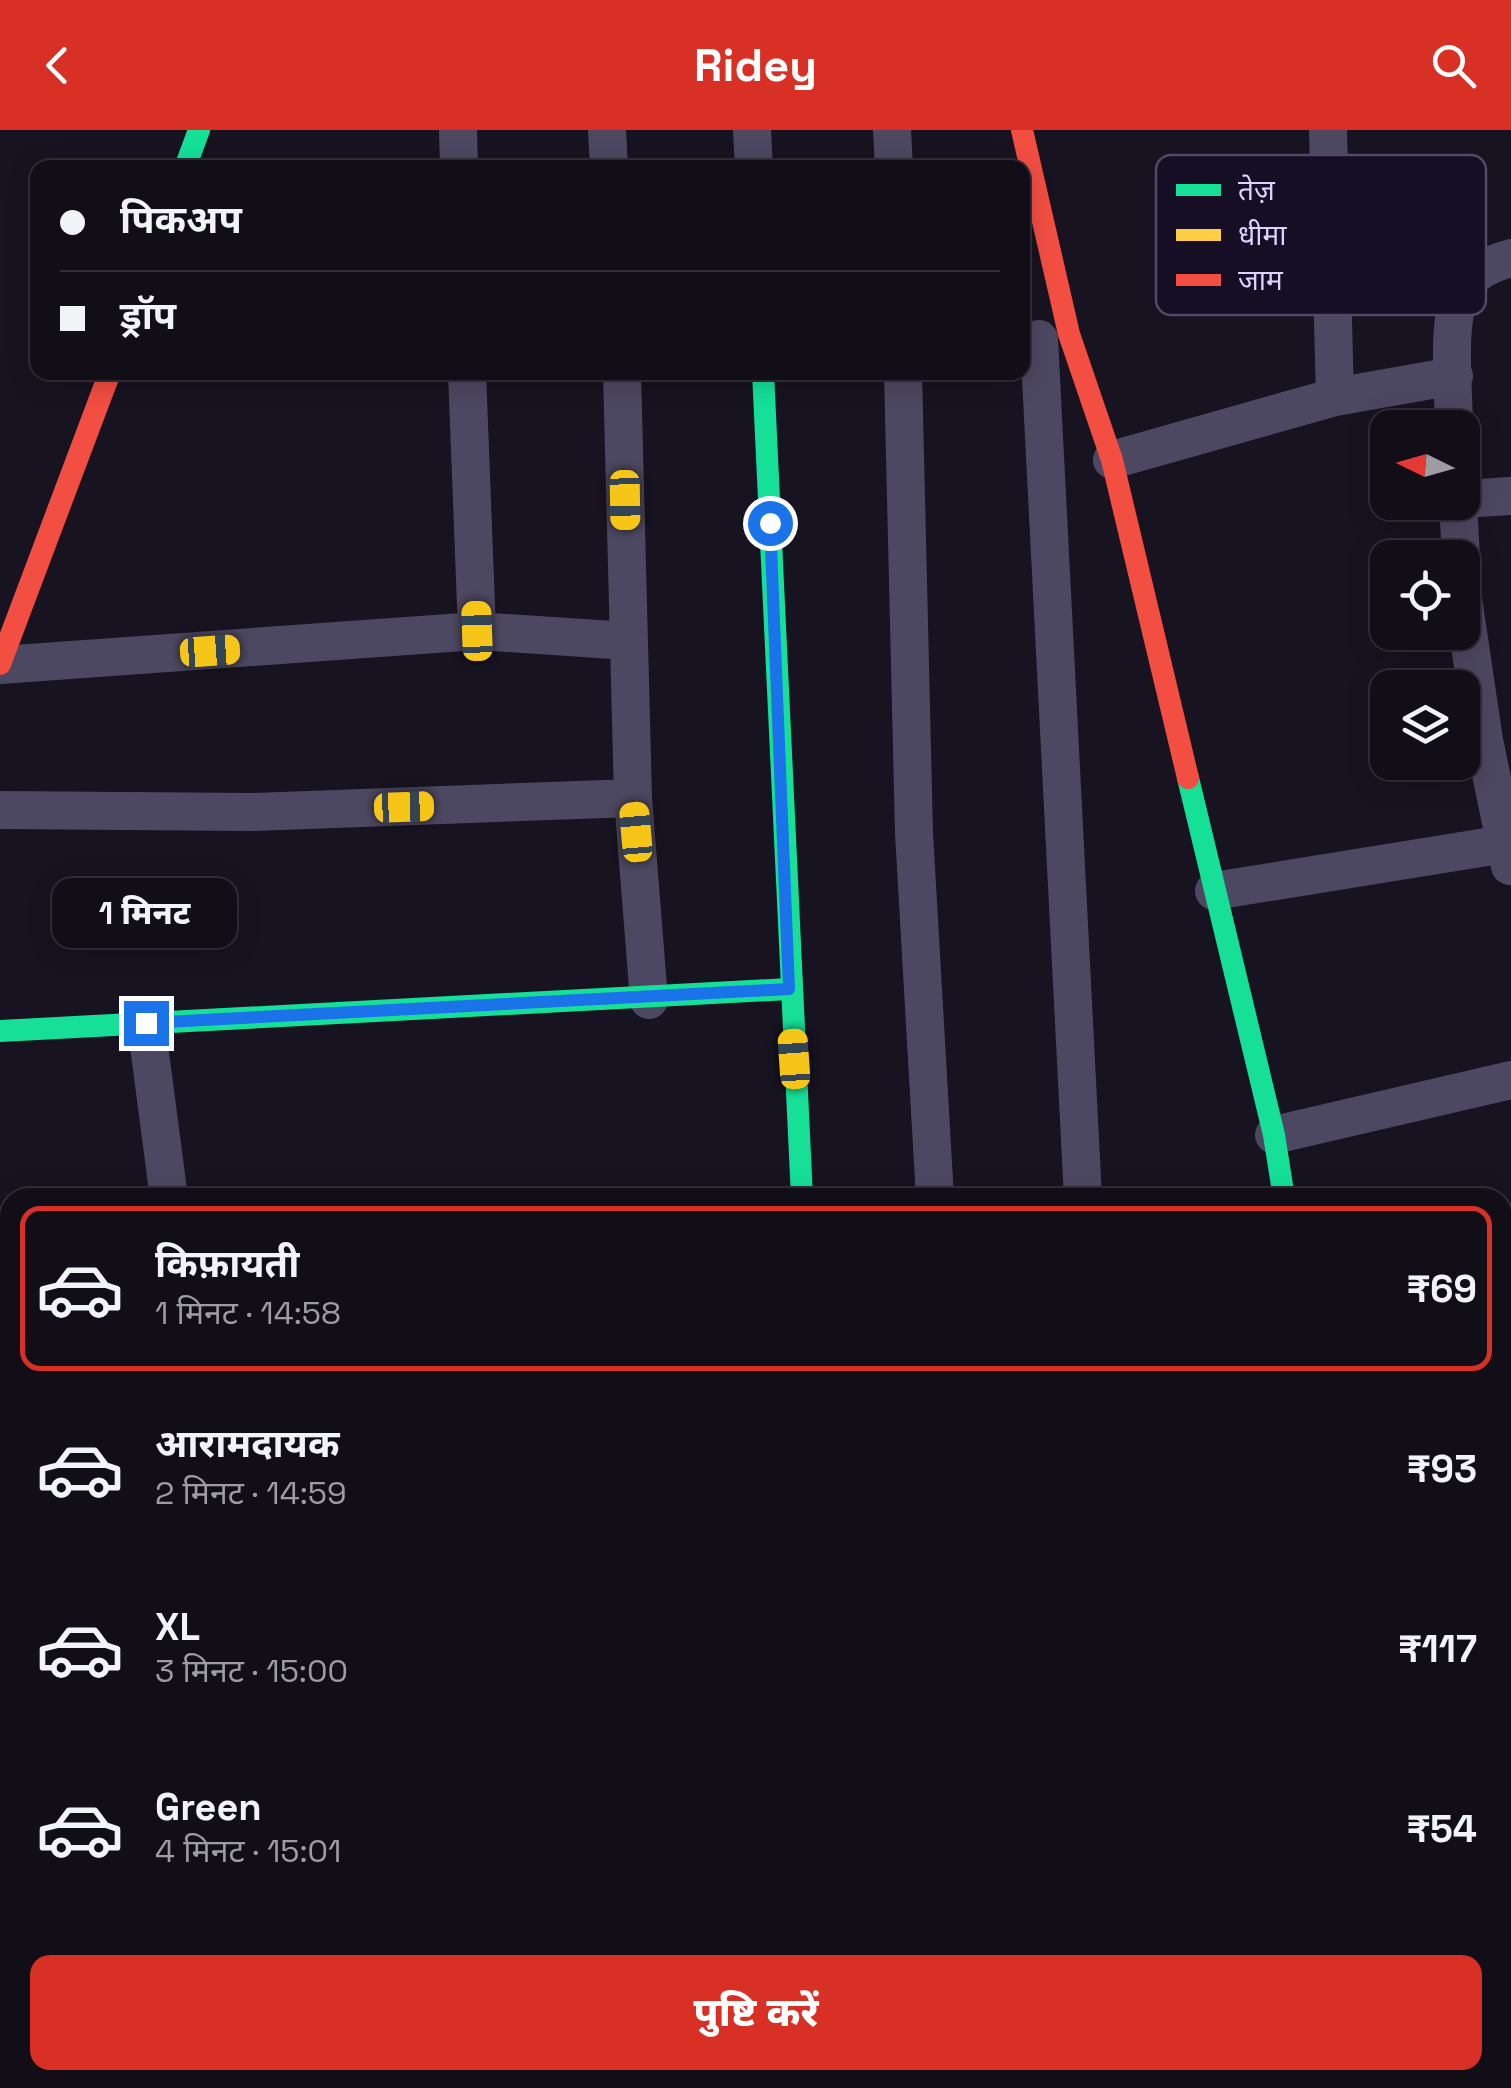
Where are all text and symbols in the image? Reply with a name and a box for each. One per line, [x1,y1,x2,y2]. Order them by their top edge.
text: Ridey [694,37,817,94]
icon: back [30,38,85,93]
icon: search [1426,38,1481,93]
legend [1156,155,1486,315]
text: तेज़ [1238,172,1276,208]
text: पिकअप [120,196,242,244]
text: धीमा [1238,217,1287,253]
text: जाम [1238,262,1284,298]
text: ड्रॉप [120,292,176,340]
north arrow [1370,410,1480,520]
map controls [1370,410,1480,780]
car [609,470,641,530]
route start [748,501,793,546]
button: locate [1370,540,1480,650]
car [461,600,493,662]
car [179,634,241,668]
button: layers [1370,670,1480,780]
car [373,791,435,823]
car [618,801,654,863]
callout: 1 मिनट [54,878,238,948]
text: 1 मिनट [99,893,190,933]
route end [124,1001,169,1046]
car [777,1028,811,1090]
text: किफ़ायती [155,1240,299,1288]
icon: car [35,1244,125,1334]
text: ₹69 [1406,1265,1477,1313]
text: 1 मिनट · 14:58 [155,1293,341,1333]
text: आरामदायक [155,1420,339,1468]
icon: car [35,1424,125,1514]
text: ₹93 [1407,1445,1477,1493]
text: 2 मिनट · 14:59 [155,1473,347,1513]
text: XL [155,1603,200,1651]
icon: car [35,1604,125,1694]
text: ₹117 [1398,1625,1477,1673]
text: 3 मिनट · 15:00 [155,1651,348,1691]
text: Green [155,1783,262,1831]
icon: car [35,1784,125,1874]
text: ₹54 [1406,1805,1477,1853]
text: 4 मिनट · 15:01 [155,1831,342,1871]
button: पुष्टि करें [30,1955,1482,2070]

